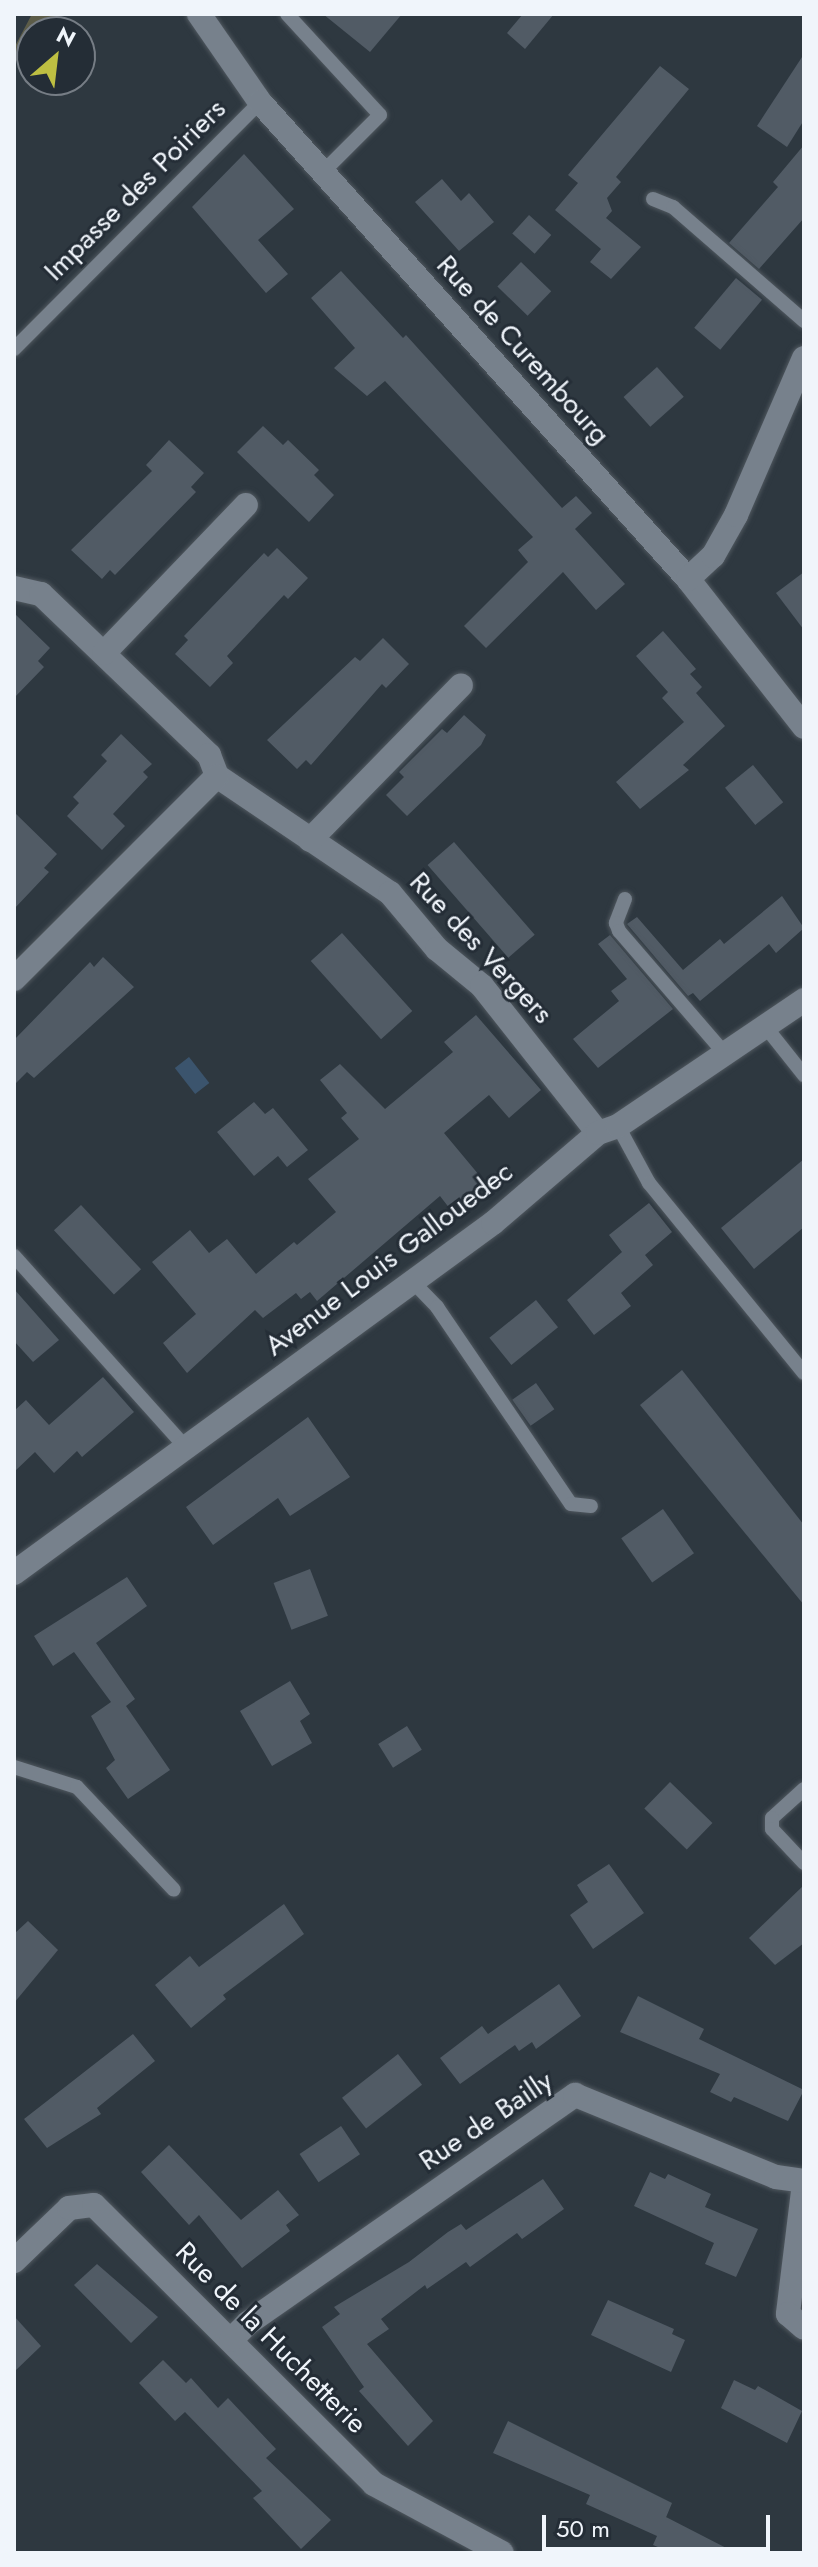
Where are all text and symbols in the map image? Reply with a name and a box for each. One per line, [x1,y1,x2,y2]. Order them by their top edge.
north arrow [16,16,96,96]
text: N [51,18,82,55]
street label: Impasse des Poiriers [37,92,233,288]
street label: Rue de Curembourg [429,249,617,451]
street label: Rue des Vergers [402,865,560,1031]
street label: Avenue Louis Gallouedec [259,1155,519,1363]
street label: Rue de Bailly [413,2064,559,2178]
street label: Rue de la Huchetterie [168,2235,374,2441]
scale bar [546,2499,774,2549]
text: 50 m [556,2511,610,2546]

